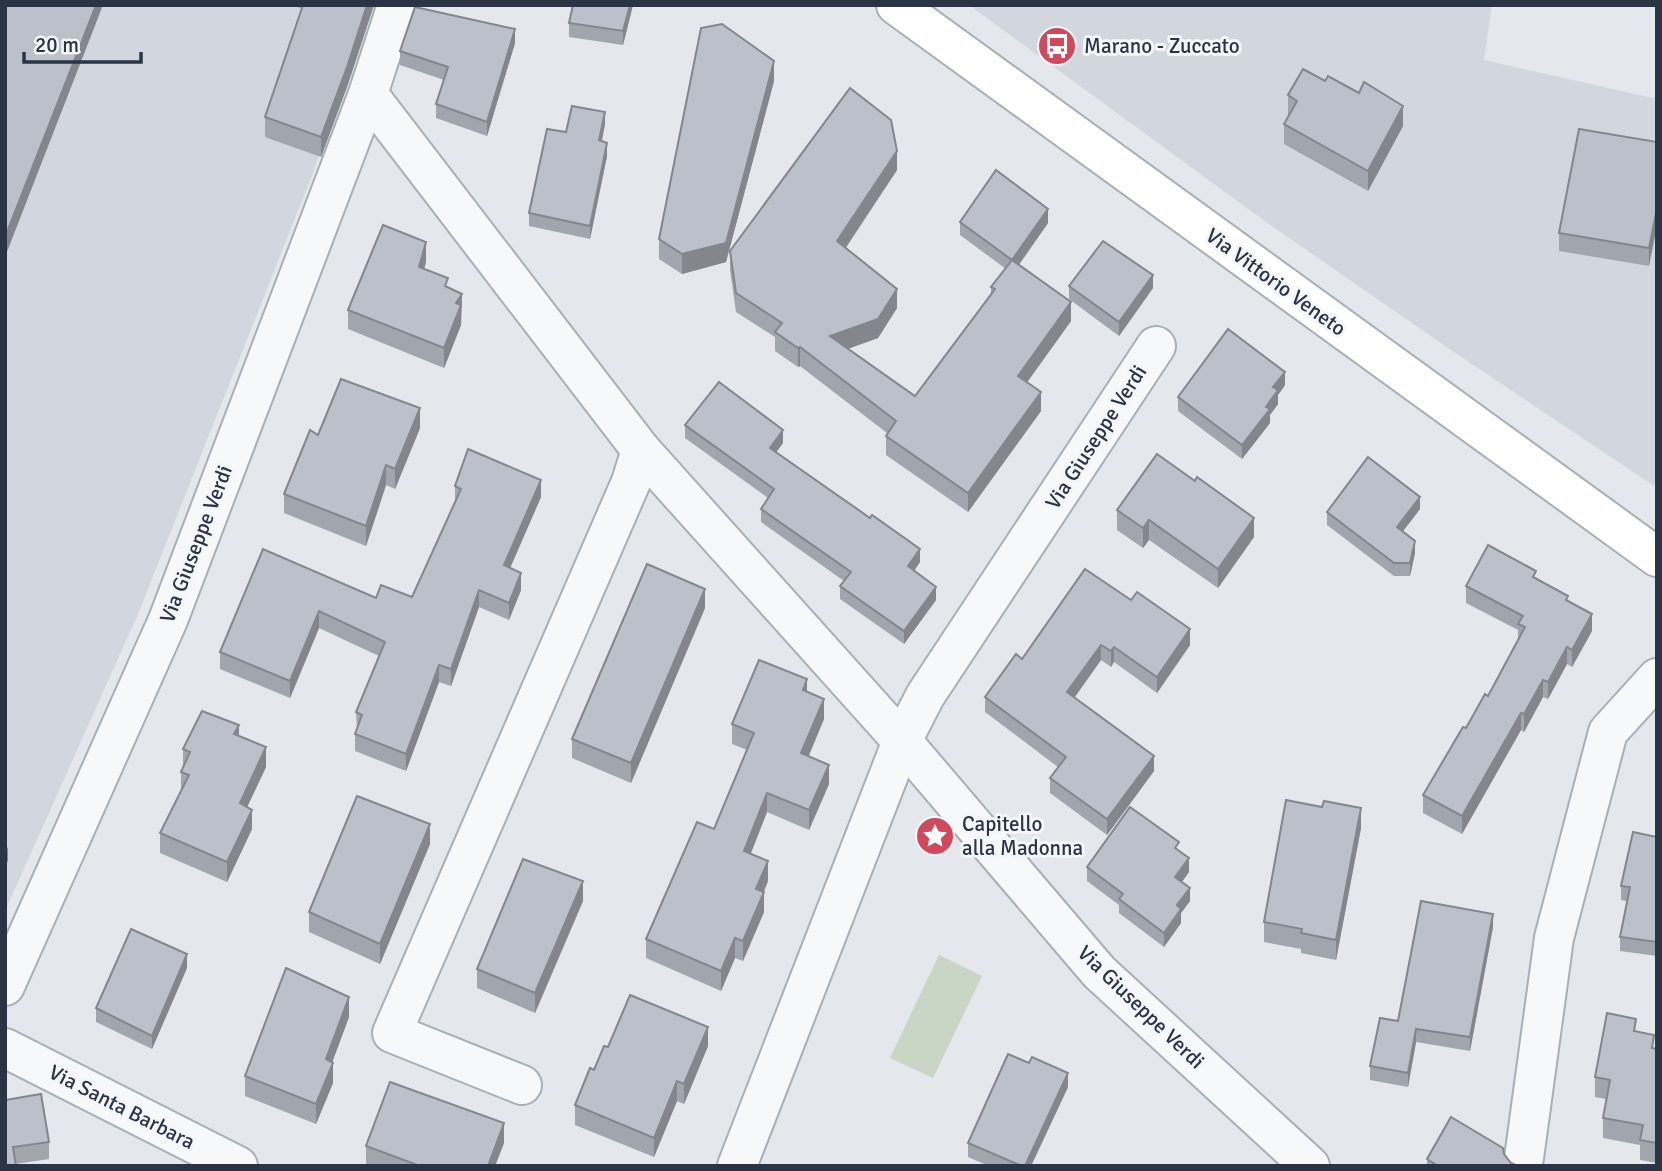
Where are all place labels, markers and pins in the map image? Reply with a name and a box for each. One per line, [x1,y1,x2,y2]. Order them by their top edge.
bus stop icon: Marano - Zuccato [1036,25,1078,67]
place label: Marano - Zuccato [1084,33,1240,59]
place label: Capitello alla Madonna [962,811,1083,861]
place icon: Capitello alla Madonna [914,815,956,857]

